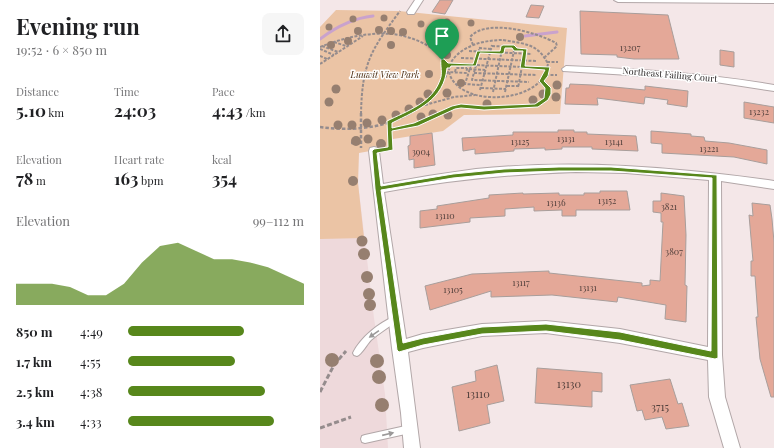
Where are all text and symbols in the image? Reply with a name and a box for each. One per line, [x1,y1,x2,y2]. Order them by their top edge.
text: Evening run [16,11,140,41]
button: share [262,13,304,55]
pin [425,19,459,60]
icon: arrive [431,25,453,47]
text: 19:52 · 6 × 850 m [16,41,107,58]
house number: 13207 [620,41,641,53]
street label: Northeast Failing Court [622,64,719,84]
park label: Luuwit View Park [350,68,420,80]
text: Distance [16,84,59,99]
text: Time [114,84,139,99]
text: Pace [212,84,235,99]
text: 5.10 [16,99,46,121]
text: 24:03 [114,99,156,121]
text: 4:43 [212,99,243,121]
text: km [46,105,64,120]
text: /km [243,105,266,120]
house number: 13232 [749,105,769,117]
house number: 13131 [557,132,576,144]
house number: 13125 [511,135,530,147]
house number: 13141 [605,135,624,147]
house number: 13221 [699,142,719,154]
house number: 3904 [412,145,431,157]
text: Elevation [16,152,62,167]
text: Heart rate [114,152,164,167]
text: kcal [212,152,232,167]
text: 78 [16,167,33,189]
text: 163 [114,167,138,189]
text: 354 [212,167,237,189]
text: m [33,173,46,188]
text: bpm [138,173,163,188]
house number: 13152 [598,194,616,206]
house number: 13136 [546,196,566,208]
house number: 3821 [661,200,678,212]
house number: 13110 [435,209,455,221]
text: Elevation [16,212,70,229]
text: 99–112 m [253,212,304,229]
house number: 3807 [665,245,683,257]
house number: 13117 [512,276,530,288]
house number: 13131 [579,281,598,293]
house number: 13105 [443,283,463,295]
text: 850 m [16,323,52,340]
text: 4:49 [80,323,103,340]
one-way arrow [369,330,379,338]
text: 1.7 km [16,353,52,370]
text: 4:55 [80,353,101,370]
house number: 13130 [557,376,582,391]
text: 2.5 km [16,383,54,400]
text: 4:38 [80,383,103,400]
house number: 13110 [466,386,490,401]
house number: 3715 [651,399,669,414]
text: 3.4 km [16,413,55,430]
text: 4:33 [80,413,102,430]
one-way arrow [382,431,394,437]

